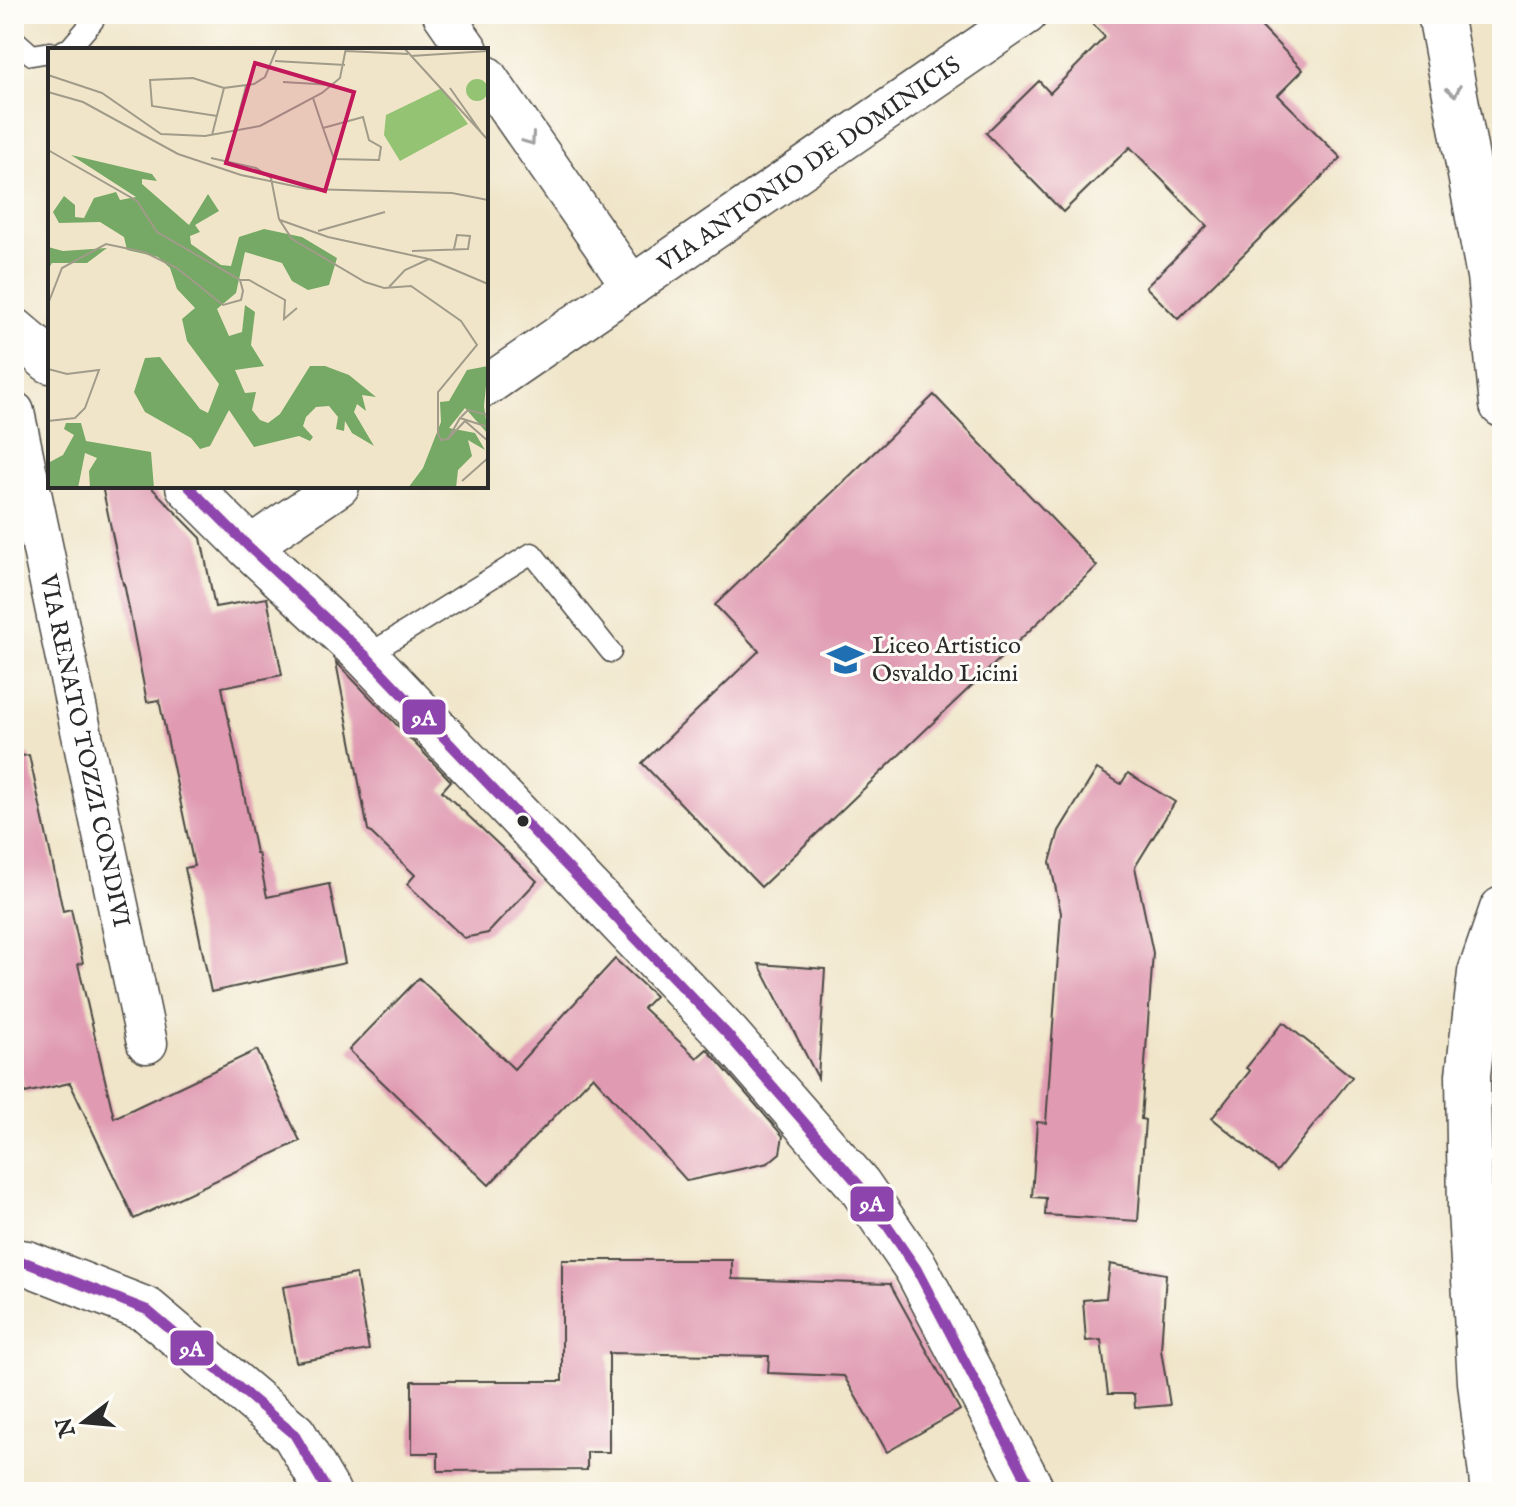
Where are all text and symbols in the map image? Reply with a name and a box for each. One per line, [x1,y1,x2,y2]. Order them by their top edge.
inset map [48,48,488,488]
street label: VIA ANTONIO DE DOMINICIS [652,50,967,281]
one-way arrow [1445,84,1462,97]
one-way arrow [520,132,535,146]
street label: VIA RENATO TOZZI CONDIVI [31,570,136,930]
place label: Liceo Artistico Osvaldo Licini [872,631,1021,690]
school or university icon: Liceo Artistico Osvaldo Licini [827,640,865,678]
line badge: 9A [401,698,447,736]
text: 9A [411,705,437,733]
unlabelled marker [515,813,531,829]
line badge: 9A [849,1185,895,1223]
text: 9A [859,1191,885,1219]
line badge: 9A [169,1329,215,1367]
text: 9A [179,1336,205,1364]
north arrow [44,1382,124,1462]
text: N [51,1414,83,1441]

